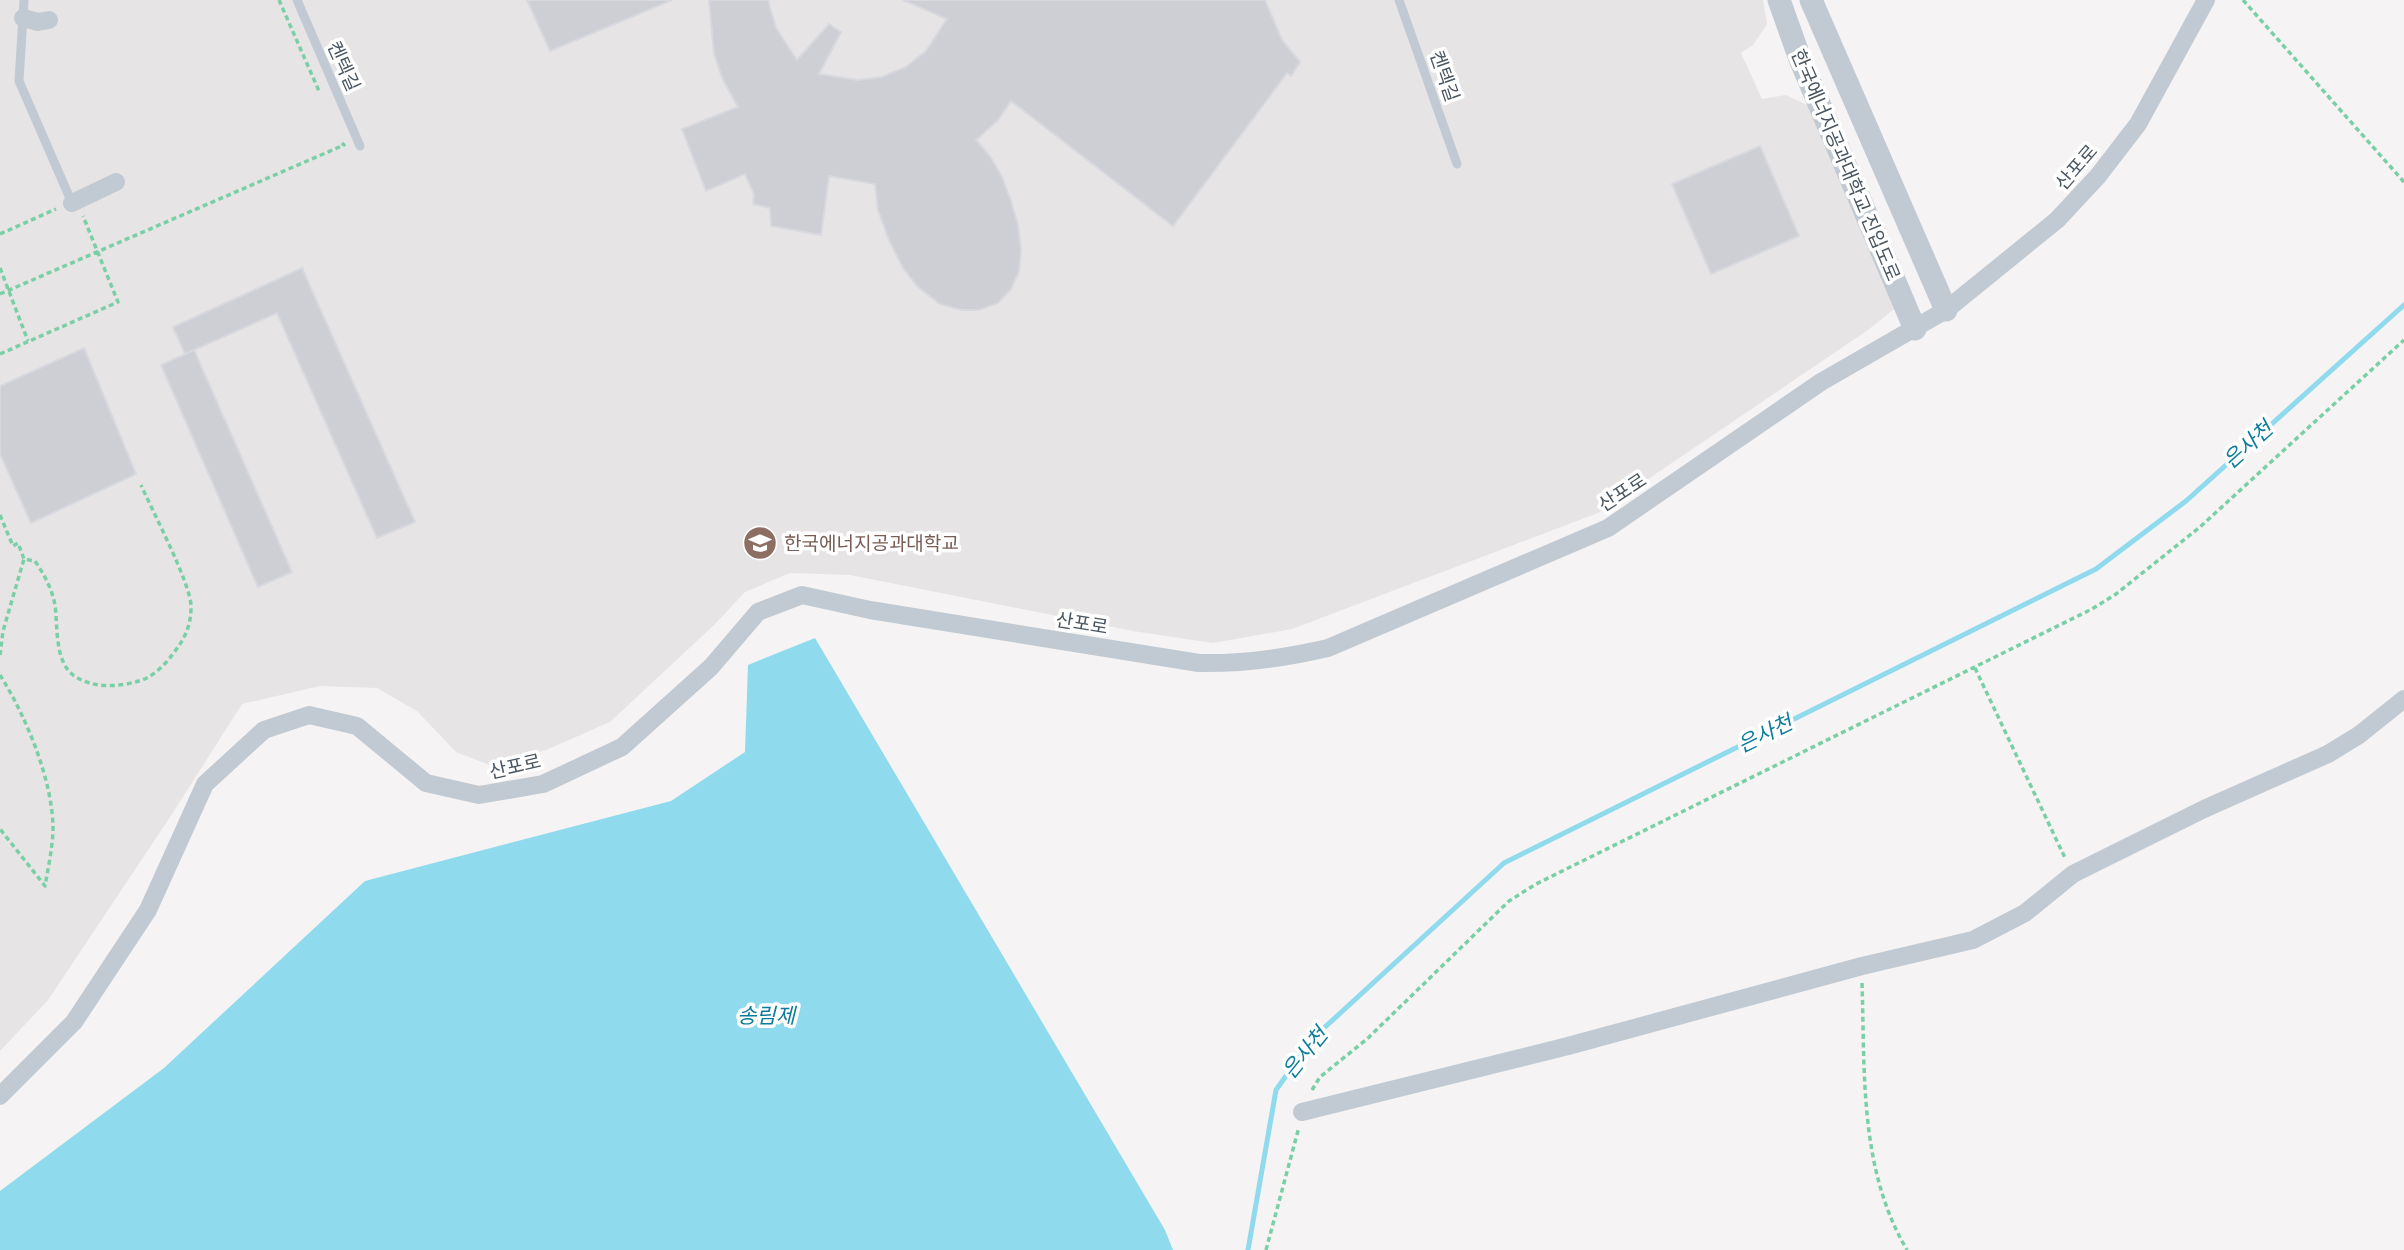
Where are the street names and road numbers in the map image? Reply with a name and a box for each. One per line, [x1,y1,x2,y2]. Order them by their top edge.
street label: 켄텍길 [323,38,365,94]
street label: 한국에너지공과대학교 진입도로 [1787,46,1905,284]
street label: 켄텍길 [1426,48,1464,104]
street label: 산포로 [2050,140,2102,194]
street label: 산포로 [1594,468,1650,516]
street label: 산포로 [1054,608,1110,638]
street label: 산포로 [487,749,543,783]

